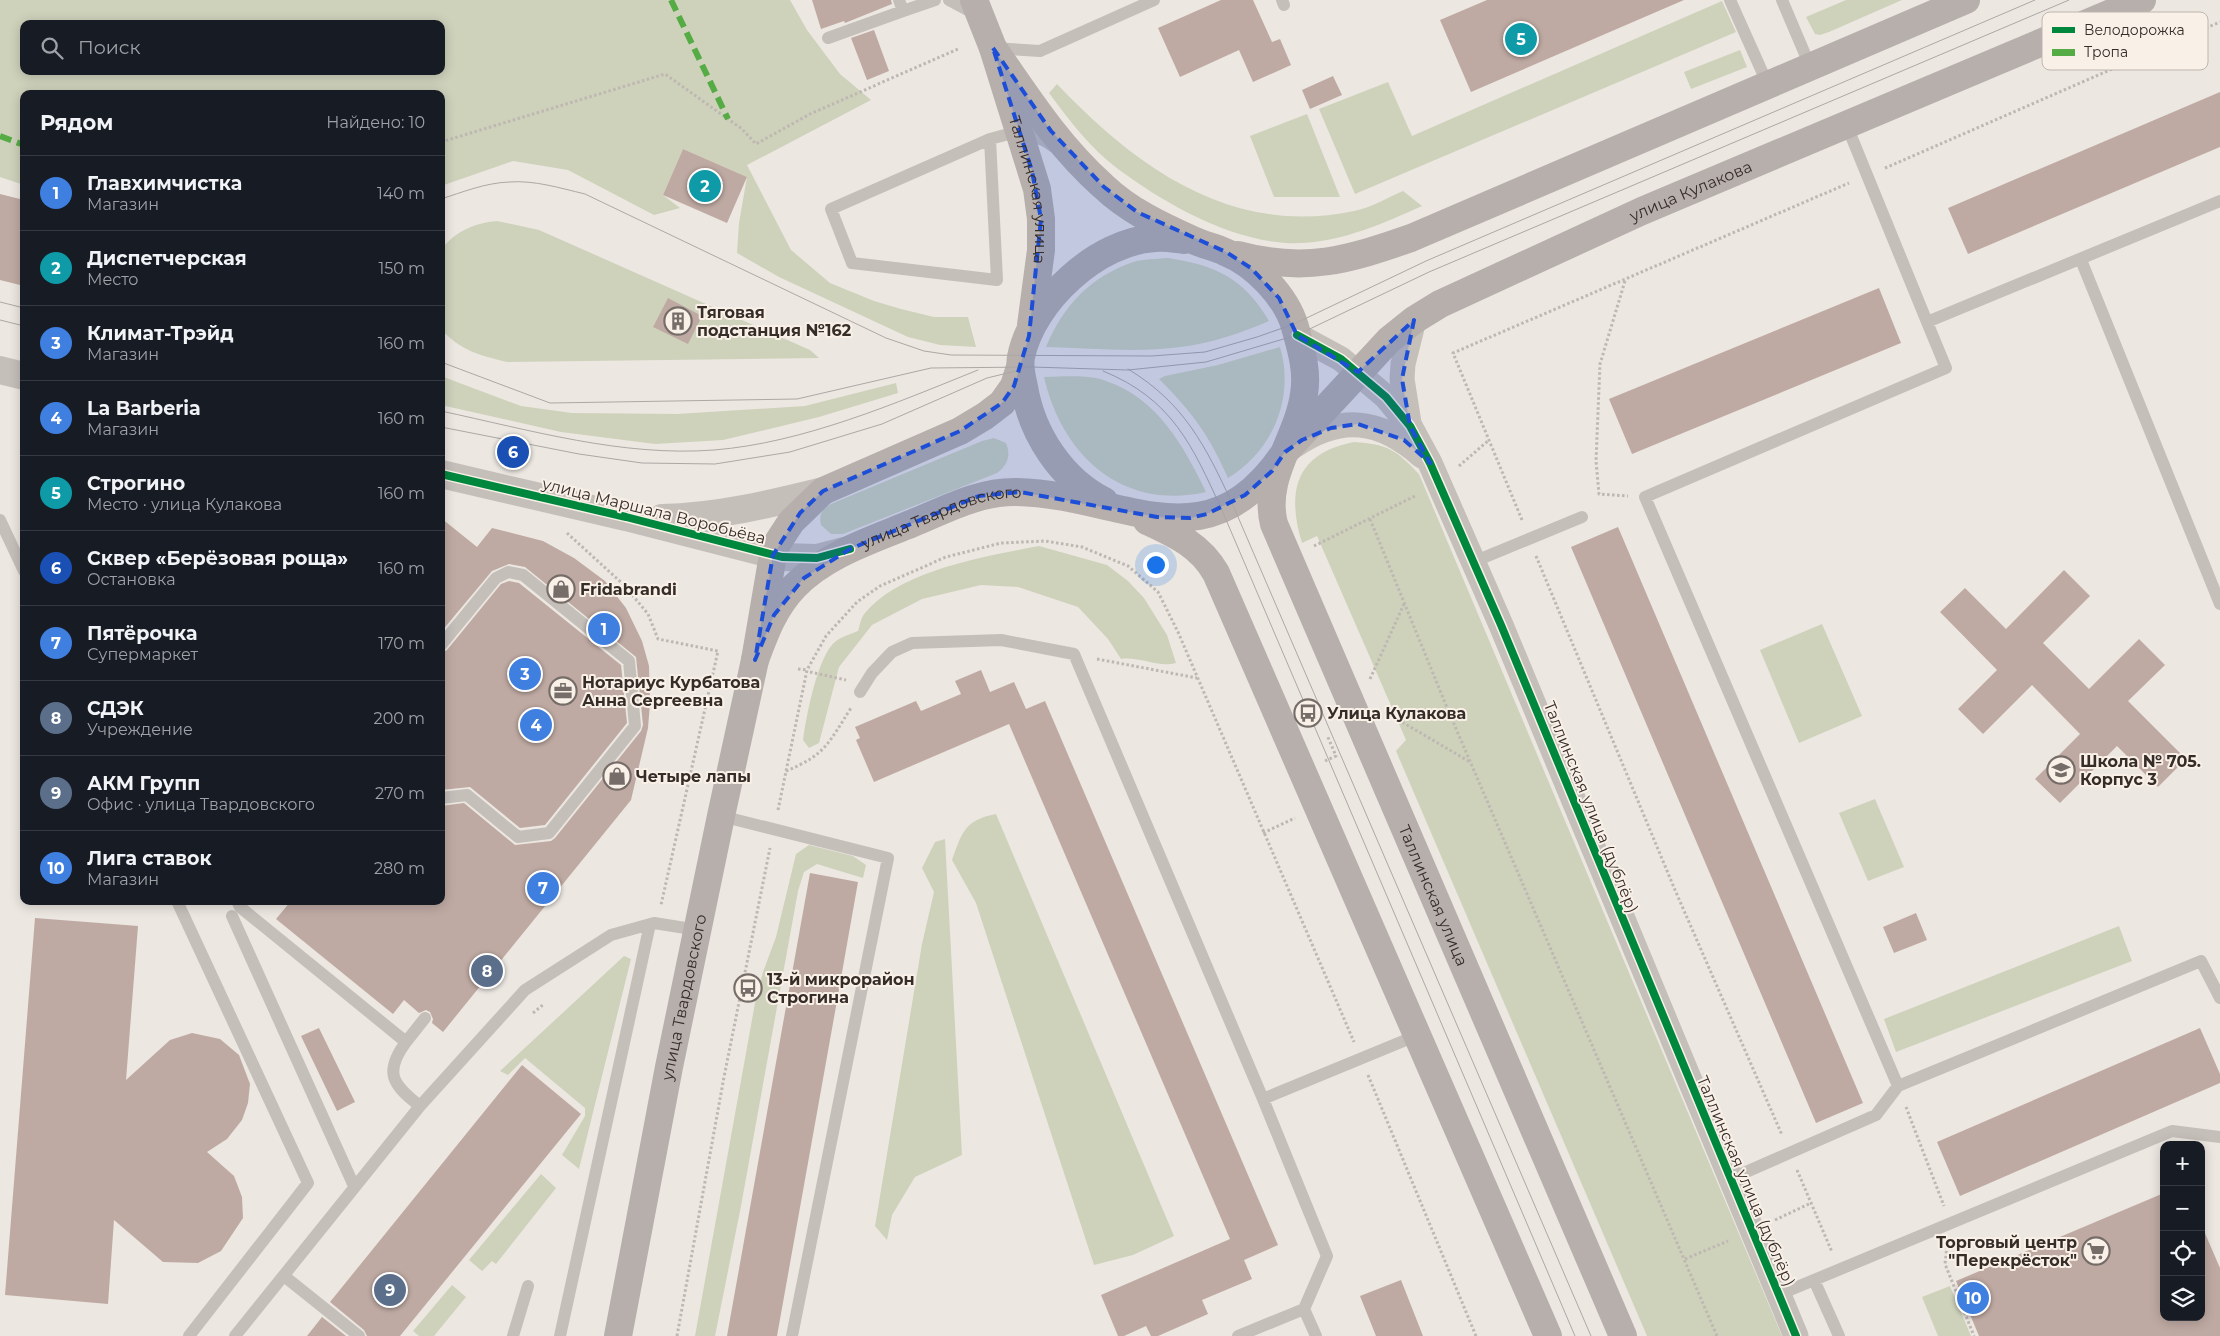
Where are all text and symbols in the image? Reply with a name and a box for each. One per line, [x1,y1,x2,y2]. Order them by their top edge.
legend [2042,12,2208,70]
search box [20,20,445,75]
pin: 5 [1505,20,1537,58]
text: Велодорожка [2084,21,2185,39]
icon: search [38,34,66,62]
text: Поиск [78,36,141,59]
text: Тропа [2084,43,2128,61]
text: Рядом [40,110,113,135]
text: Найдено: 10 [326,113,425,132]
street label: Таллинская улица [1005,113,1051,265]
street label: улица Кулакова [1625,156,1755,225]
pin: 2 [689,167,721,205]
text: Главхимчистка [87,172,242,195]
text: 1 [53,184,59,203]
text: 140 m [377,184,425,203]
text: Магазин [87,195,159,214]
text: Диспетчерская [87,247,247,270]
text: 2 [51,259,61,278]
text: 150 m [378,259,425,278]
text: Место [87,270,139,289]
place label: Тяговая подстанция №162 [697,303,851,340]
building icon: Тяговая подстанция №162 [663,306,693,336]
text: Климат-Трэйд [87,322,234,345]
text: 3 [51,334,61,353]
text: 160 m [378,334,425,353]
text: Магазин [87,345,159,364]
text: La Barberia [87,397,201,420]
text: 4 [50,409,62,428]
text: 160 m [378,409,425,428]
text: Магазин [87,420,159,439]
pin: 6 [497,433,529,471]
text: Строгино [87,472,185,495]
street label: улица Маршала Воробьёва [539,474,768,548]
street label: улица Твардовского [857,482,1022,553]
text: 5 [51,484,61,503]
text: 160 m [378,484,425,503]
text: Место · улица Кулакова [87,495,282,514]
text: Сквер «Берёзовая роща» [87,547,348,570]
your location [1143,552,1169,578]
text: 6 [51,559,61,578]
text: 160 m [378,559,425,578]
text: Остановка [87,570,176,589]
shop icon: Fridabrandi [546,574,576,604]
place label: Fridabrandi [580,580,677,599]
pin: 1 [588,610,620,648]
text: Пятёрочка [87,622,197,645]
text: 7 [51,634,61,653]
text: 170 m [378,634,425,653]
text: Супермаркет [87,645,198,664]
pin: 3 [509,655,541,693]
place label: Нотариус Курбатова Анна Сергеевна [582,673,760,710]
office icon: Нотариус Курбатова Анна Сергеевна [548,676,578,706]
text: СДЭК [87,697,144,720]
bus stop icon: Улица Кулакова [1293,698,1323,728]
street label: Таллинская улица (дублёр) [1540,698,1642,916]
place label: Улица Кулакова [1327,704,1466,723]
pin: 4 [520,706,552,744]
text: 8 [51,709,61,728]
text: 200 m [374,709,425,728]
text: Учреждение [87,720,193,739]
place label: Школа № 705. Корпус 3 [2080,752,2201,789]
school or university icon: Школа № 705. Корпус 3 [2046,755,2076,785]
shop icon: Четыре лапы [602,761,632,791]
place label: Четыре лапы [636,767,751,786]
text: АКМ Групп [87,772,200,795]
text: 9 [51,784,61,803]
text: 270 m [375,784,425,803]
text: Офис · улица Твардовского [87,795,315,814]
street label: Таллинская улица [1395,822,1472,969]
text: Лига ставок [87,847,212,870]
text: 10 [47,859,65,878]
text: 280 m [374,859,425,878]
pin: 7 [527,869,559,907]
text: Магазин [87,870,159,889]
street label: улица Твардовского [657,912,710,1083]
pin: 8 [471,952,503,990]
place label: 13-й микрорайон Строгина [767,970,915,1007]
bus stop icon: 13-й микрорайон Строгина [733,973,763,1003]
street label: Таллинская улица (дублёр) [1693,1073,1799,1289]
map controls [2160,1141,2205,1321]
button: + [2160,1141,2205,1186]
button: − [2160,1186,2205,1231]
button: locate [2160,1231,2205,1276]
place label: Торговый центр "Перекрёсток" [1936,1233,2077,1270]
supermarket icon: Торговый центр "Перекрёсток" [2081,1236,2111,1266]
pin: 9 [374,1271,406,1309]
button: layers [2160,1276,2205,1321]
pin: 10 [1957,1279,1989,1317]

